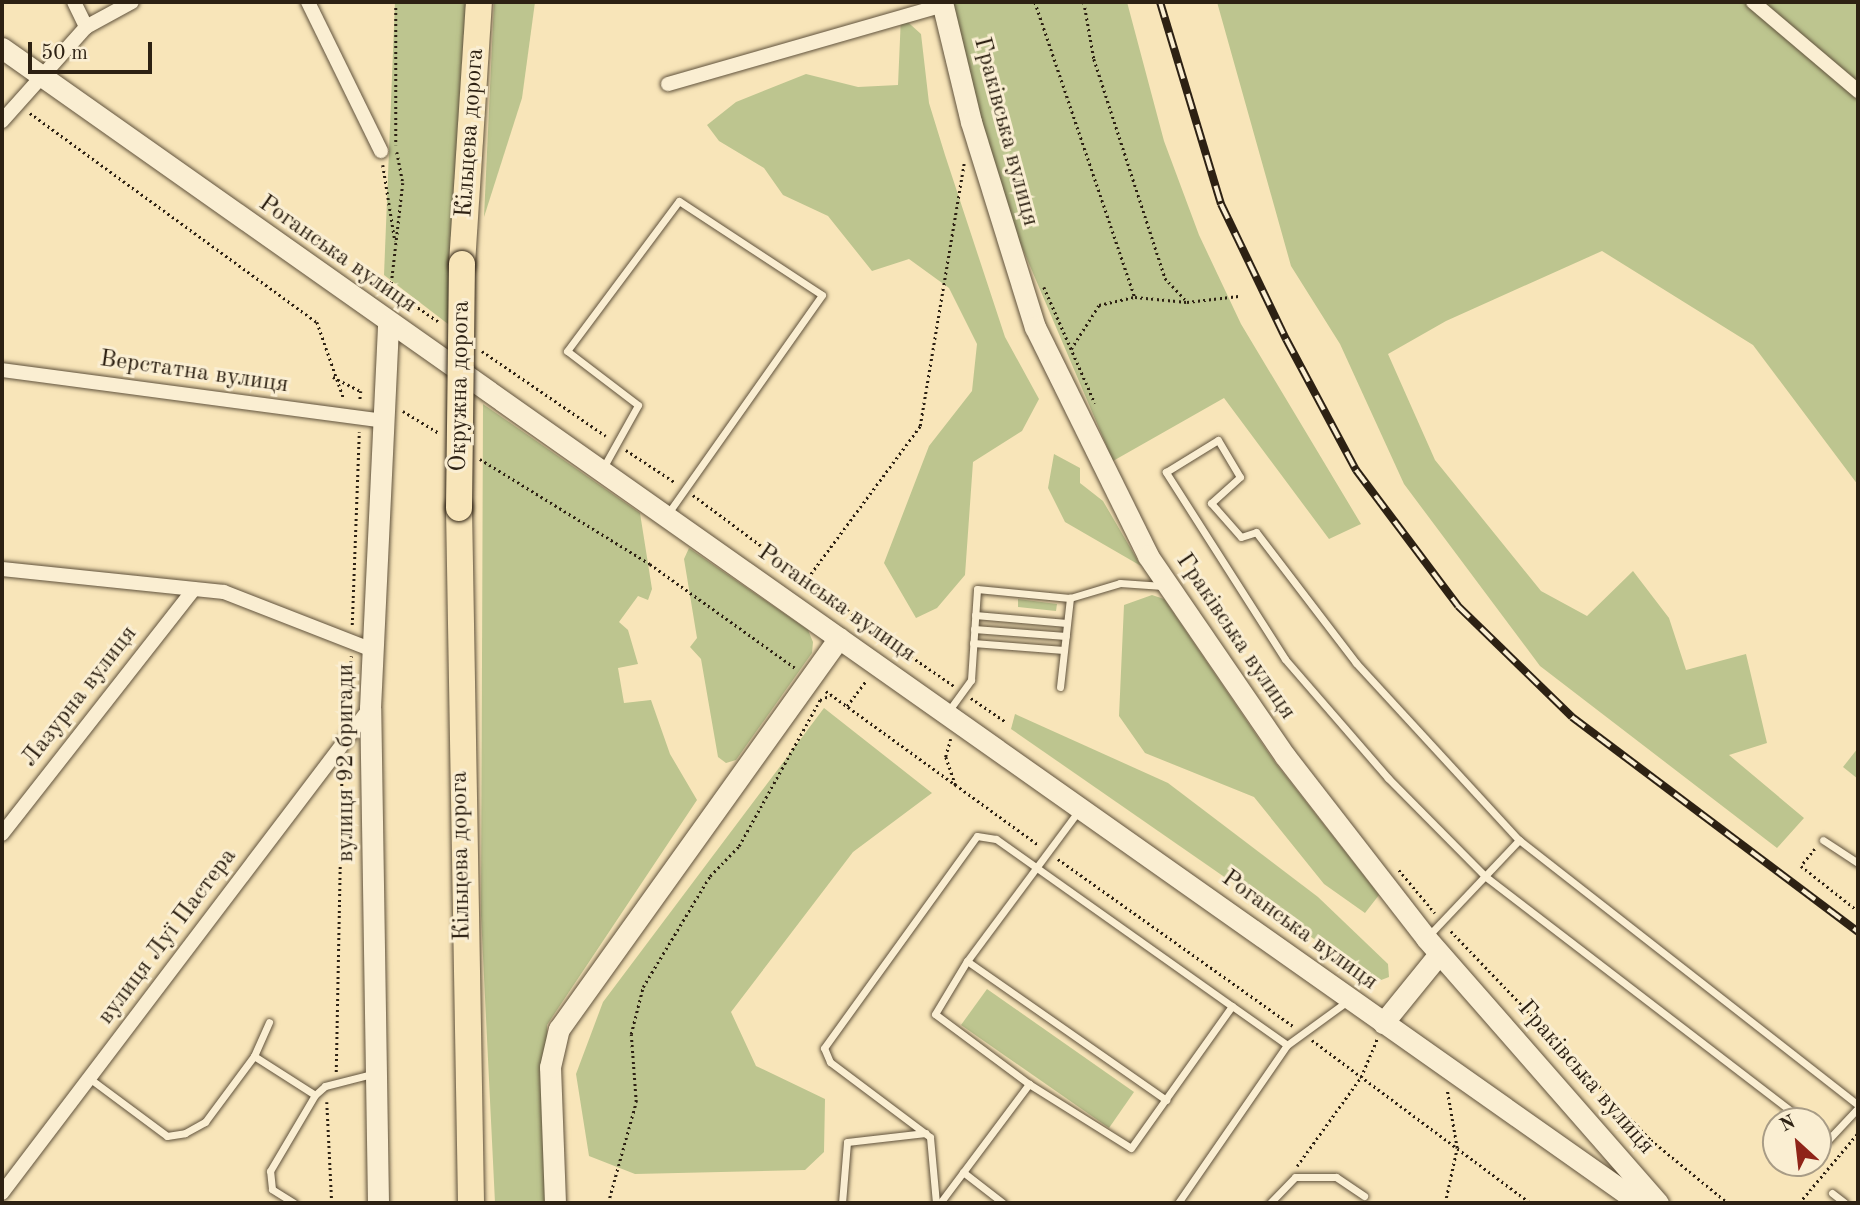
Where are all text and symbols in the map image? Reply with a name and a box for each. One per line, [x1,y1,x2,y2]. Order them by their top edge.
scale bar [32,28,156,72]
street label: Граківська вулиця [966,34,1044,230]
text: 50 m [41,43,88,64]
street label: Кільцева дорога [451,47,491,219]
street label: Роганська вулиця [253,190,421,320]
street label: Окружна дорога [445,300,477,472]
street label: Верстатна вулиця [98,345,290,401]
street label: Роганська вулиця [752,539,920,669]
street label: Граківська вулиця [1169,548,1301,726]
street label: Лазурна вулиця [16,621,144,773]
street label: вулиця 92 бригади [333,664,361,862]
street label: Кільцева дорога [446,771,478,941]
street label: вулиця Луї Пастера [92,843,244,1031]
street label: Роганська вулиця [1215,865,1383,997]
street label: Граківська вулиця [1510,995,1660,1161]
north arrow [1762,1107,1832,1177]
text: N [1777,1113,1799,1136]

